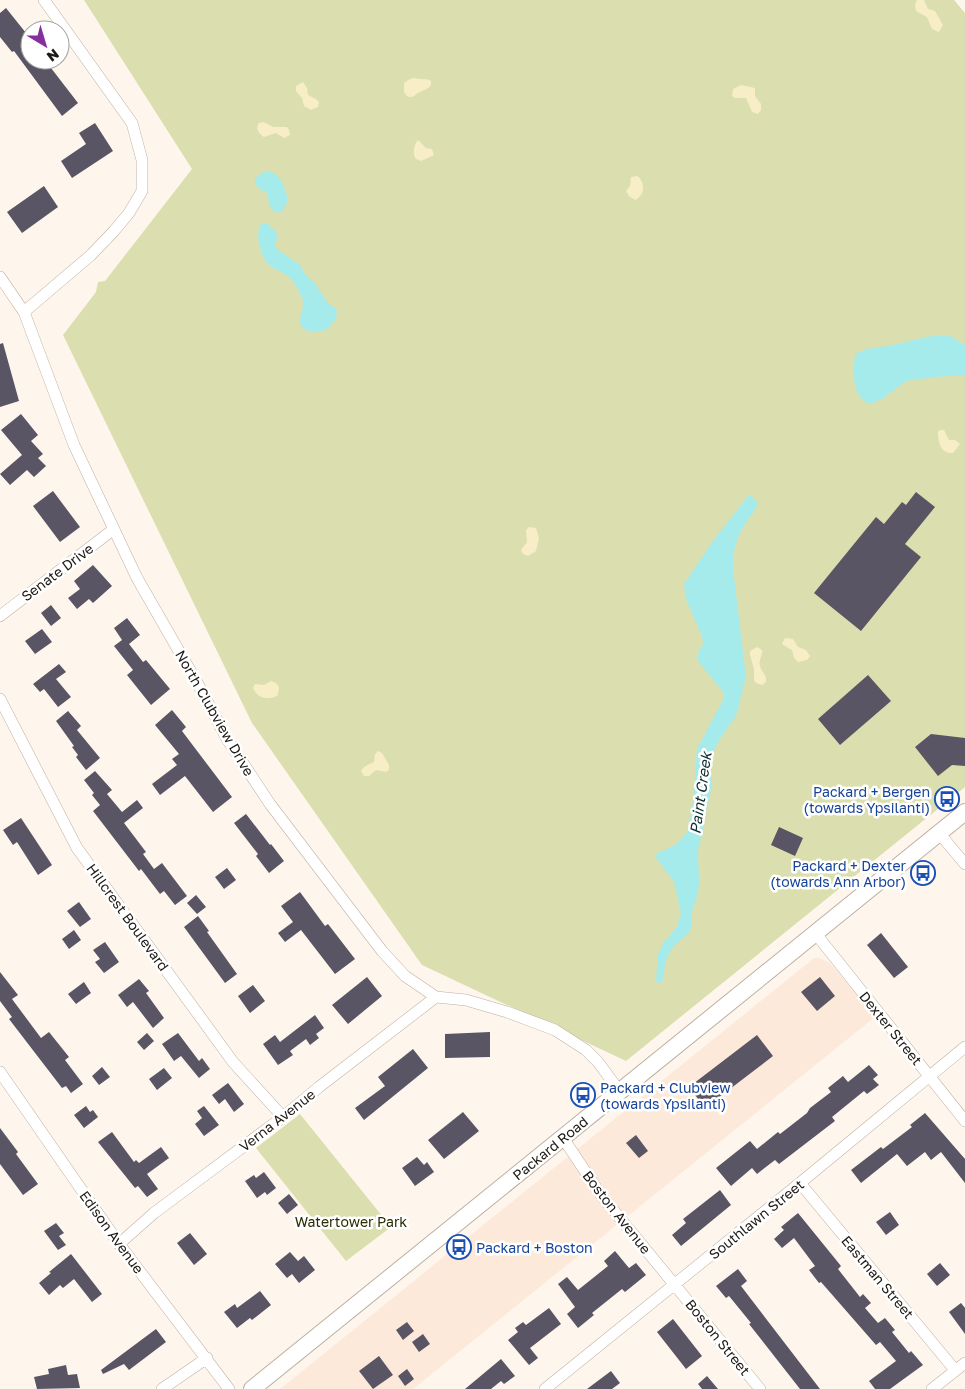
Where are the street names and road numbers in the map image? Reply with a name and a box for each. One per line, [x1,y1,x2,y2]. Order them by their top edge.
street label: Senate Drive [18,540,96,604]
street label: North Clubview Drive [172,647,258,779]
street label: Hillcrest Boulevard [83,860,173,974]
street label: Dexter Street [856,988,926,1068]
street label: Verna Avenue [236,1085,318,1155]
street label: Packard Road [509,1112,591,1184]
street label: Boston Avenue [579,1167,655,1257]
street label: Southlawn Street [705,1176,807,1262]
street label: Edison Avenue [76,1187,148,1277]
street label: Eastman Street [838,1232,918,1322]
street label: Boston Street [682,1296,754,1378]

